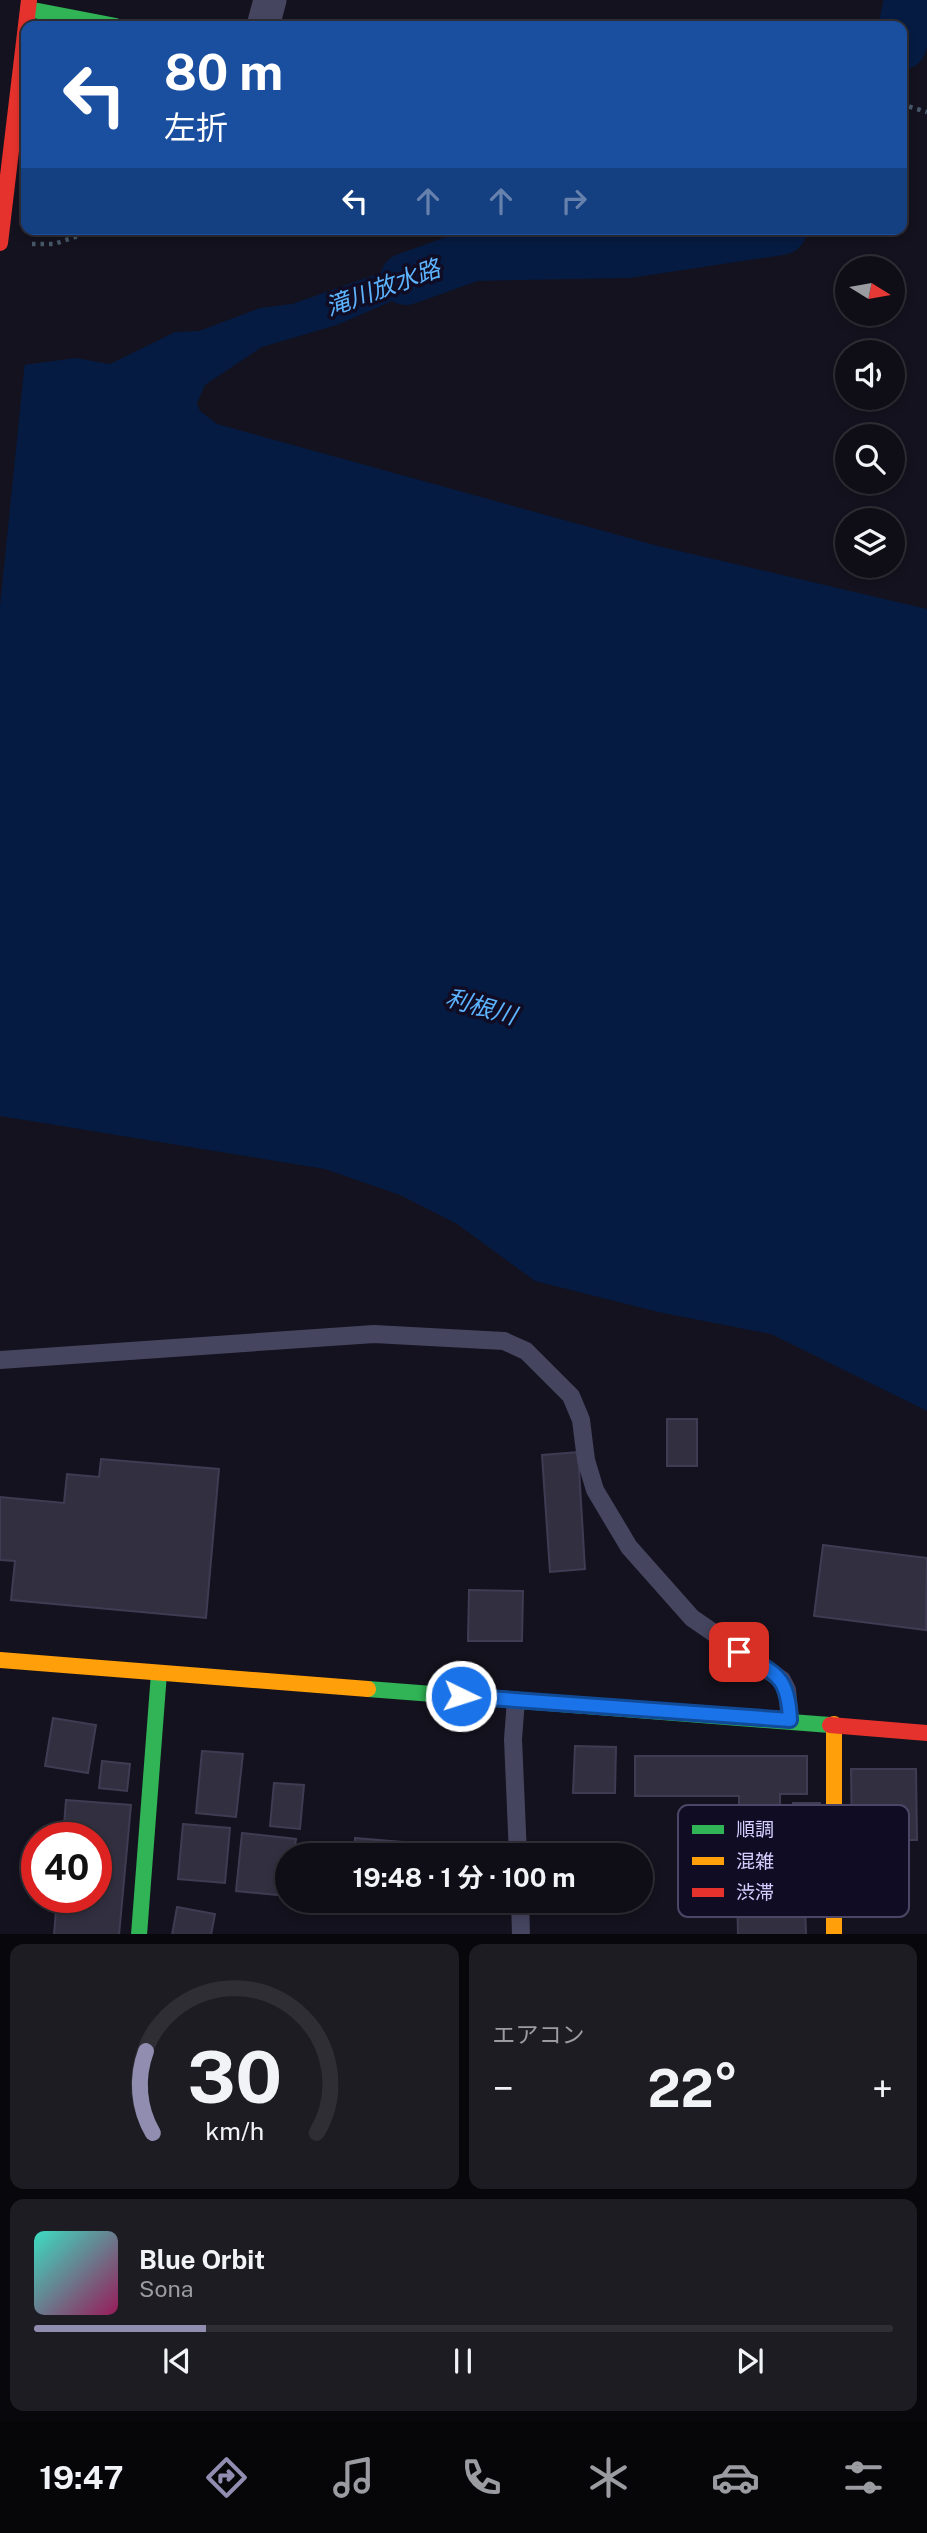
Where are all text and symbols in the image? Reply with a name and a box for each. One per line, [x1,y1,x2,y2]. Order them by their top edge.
text: 80 m [164,43,283,101]
icon: left [49,49,140,140]
text: 左折 [164,109,228,146]
icon: left [336,182,374,220]
icon: ahead [409,182,447,220]
icon: ahead [482,182,520,220]
icon: right [555,182,593,220]
water label: 滝川放水路 [321,253,446,321]
north arrow [835,256,905,326]
map controls [835,256,905,578]
button: sound [835,340,905,410]
button: search [835,424,905,494]
button: layers [835,508,905,578]
water label: 利根川 [443,983,523,1030]
pin [709,1622,769,1682]
icon: arrive [720,1633,758,1671]
position arrow [424,1659,498,1733]
legend [678,1805,909,1917]
text: 順調 [736,1818,774,1840]
speed limit sign: 40 [21,1822,112,1913]
text: 混雑 [736,1850,774,1872]
text: 19:48 · 1 分 · 100 m [352,1862,576,1893]
text: 渋滞 [736,1881,774,1903]
text: エアコン [493,2021,585,2048]
text: 30 [187,2034,282,2119]
text: 22° [647,2058,738,2119]
text: − [493,2066,514,2111]
text: + [872,2066,893,2111]
text: km/h [205,2115,264,2145]
text: Blue Orbit [139,2244,265,2275]
text: Sona [139,2275,193,2302]
icon: previous [158,2342,196,2380]
icon: pause [444,2342,482,2380]
icon: next [731,2342,769,2380]
icon: directions [202,2453,251,2502]
icon: music [329,2453,378,2502]
icon: phone [457,2453,506,2502]
icon: climate [584,2453,633,2502]
icon: car [711,2453,760,2502]
icon: filters [839,2453,888,2502]
text: 19:47 [39,2459,124,2496]

